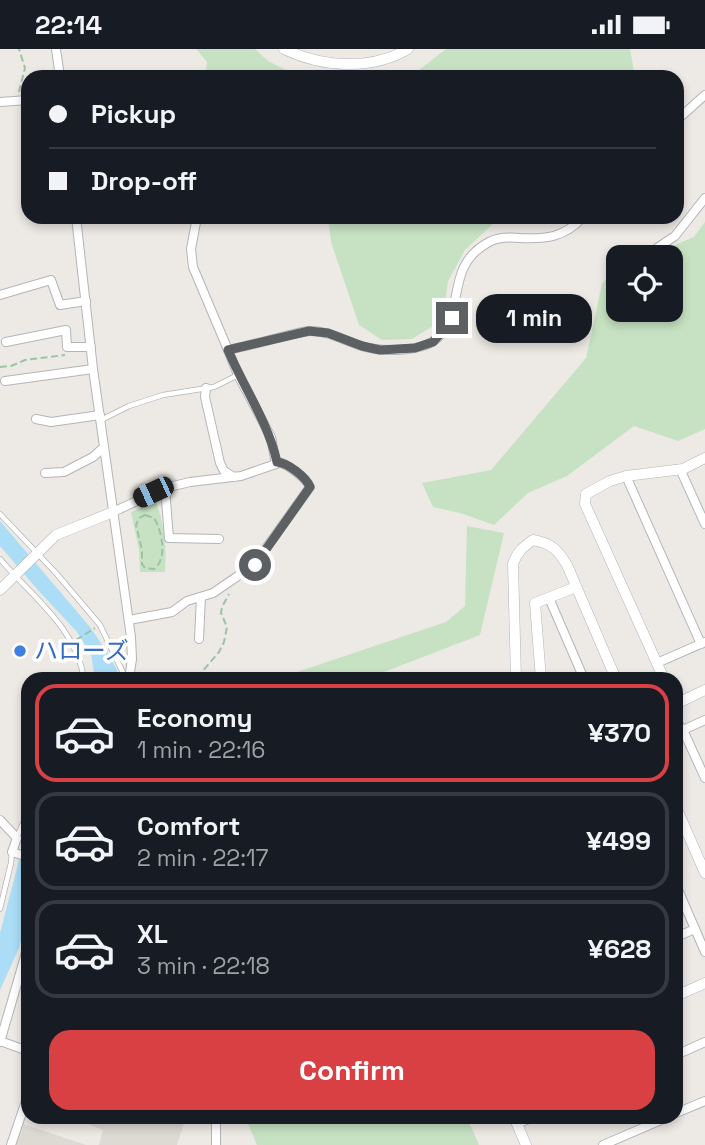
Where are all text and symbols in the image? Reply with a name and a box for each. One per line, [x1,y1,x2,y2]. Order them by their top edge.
text: 22:14 [35,8,102,42]
text: Pickup [91,97,176,131]
text: Drop-off [91,164,197,198]
map controls [606,245,683,322]
button: locate [606,245,683,322]
callout: 1 min [476,293,592,343]
route end [436,302,468,334]
text: 1 min [506,303,562,333]
car [130,474,177,510]
route start [239,549,271,581]
place label: ハローズ [34,635,129,666]
marker: ハローズ [12,643,28,659]
text: Economy [137,701,253,735]
icon: car [53,702,116,765]
text: ¥370 [588,716,651,750]
text: 1 min · 22:16 [137,735,265,765]
text: Comfort [137,809,240,843]
icon: car [53,810,116,873]
text: ¥499 [586,824,651,858]
text: 2 min · 22:17 [137,843,269,873]
text: XL [137,917,168,951]
icon: car [53,918,116,981]
text: ¥628 [588,932,651,966]
text: 3 min · 22:18 [137,951,270,981]
button: Confirm [49,1030,655,1110]

